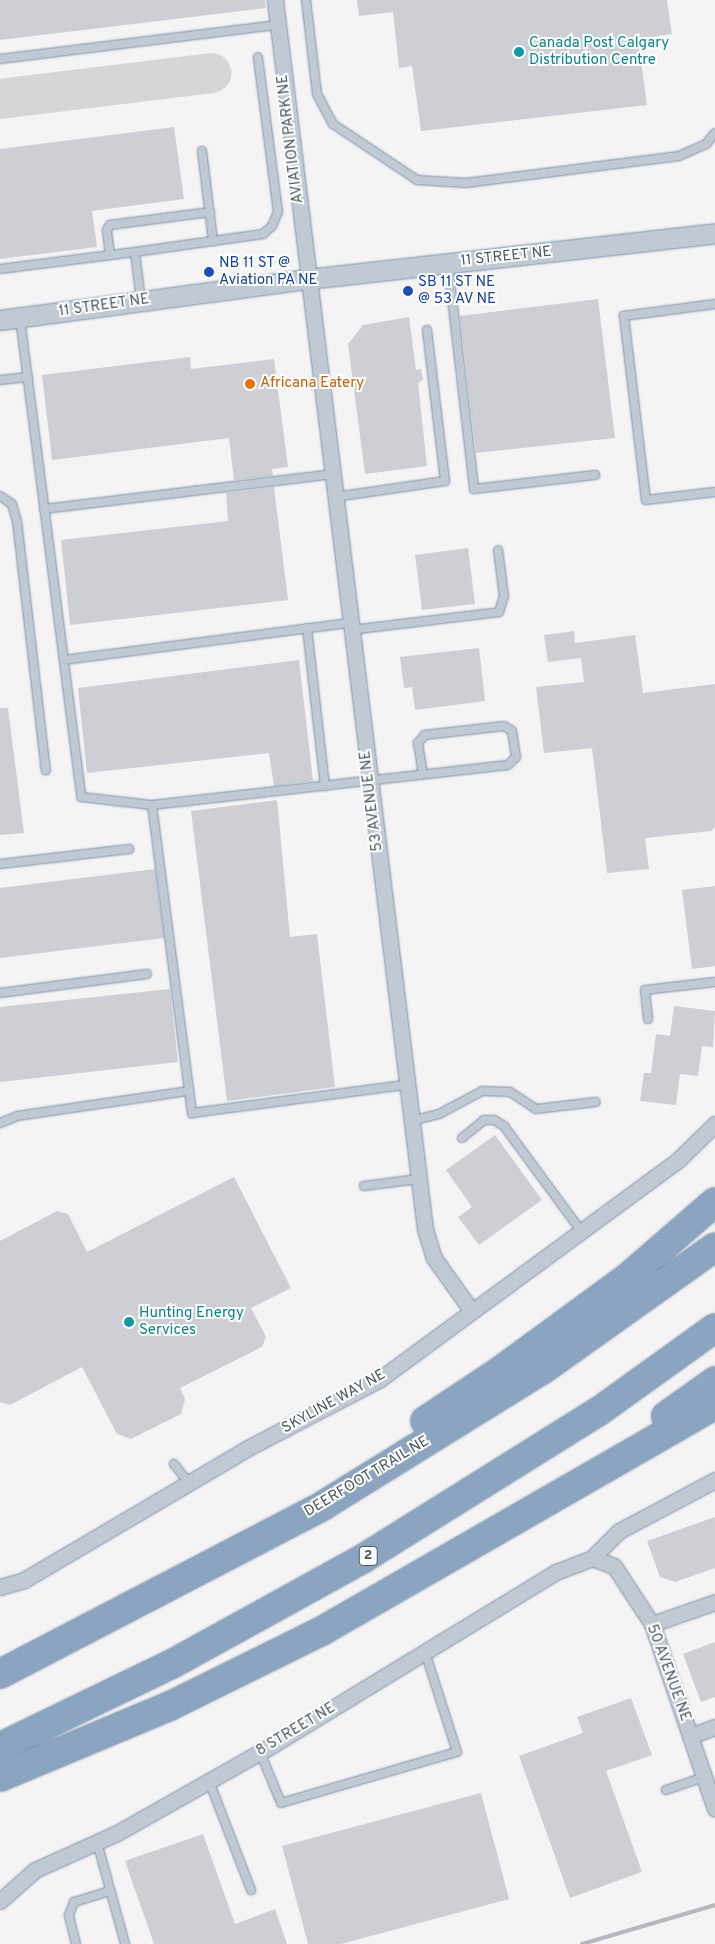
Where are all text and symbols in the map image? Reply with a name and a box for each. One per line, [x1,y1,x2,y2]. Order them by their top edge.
place label: Canada Post Calgary Distribution Centre [529,34,669,69]
marker: Canada Post Calgary Distribution Centre [513,46,525,58]
street label: AVIATION PARK NE [274,74,308,204]
street label: 11 STREET NE [459,243,553,271]
place label: NB 11 ST @ Aviation PA NE [219,254,318,289]
marker: NB 11 ST @ Aviation PA NE [203,266,215,278]
place label: SB 11 ST NE @ 53 AV NE [418,273,497,308]
marker: SB 11 ST NE @ 53 AV NE [402,285,414,297]
street label: 11 STREET NE [57,291,151,321]
place label: Africana Eatery [260,375,364,393]
marker: Africana Eatery [244,378,256,390]
street label: 53 AVENUE NE [357,749,387,853]
place label: Hunting Energy Services [139,1304,244,1339]
marker: Hunting Energy Services [123,1316,135,1328]
street label: SKYLINE WAY NE [279,1366,389,1438]
street label: DEERFOOT TRAIL NE [301,1432,433,1522]
road number: 2 [358,1544,378,1568]
street label: 50 AVENUE NE [642,1622,694,1724]
street label: 8 STREET NE [253,1699,339,1761]

